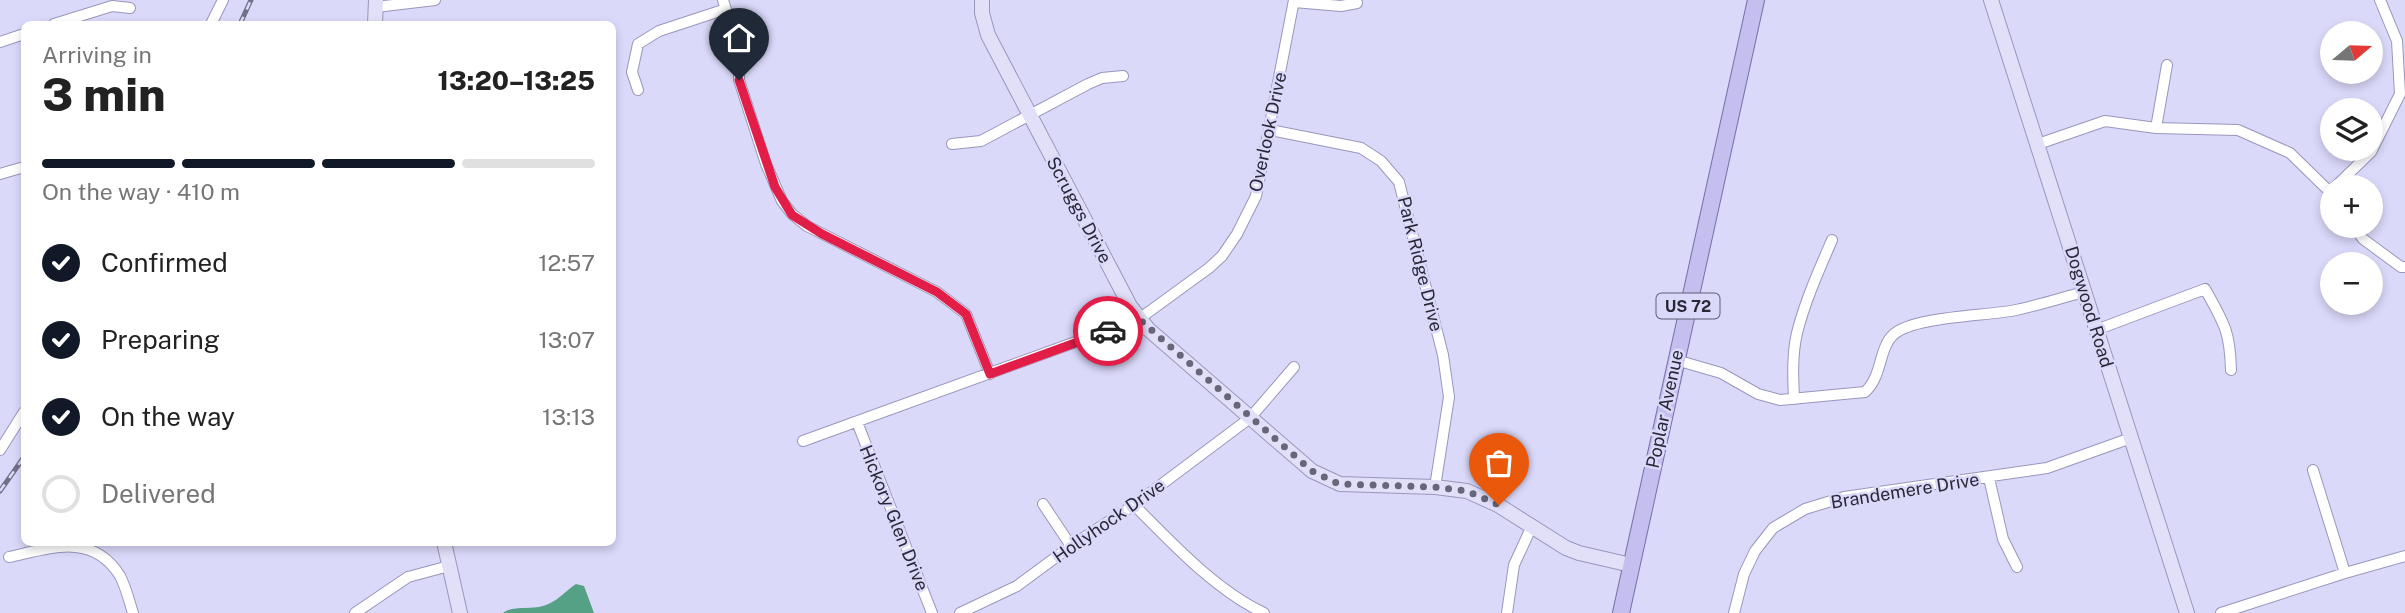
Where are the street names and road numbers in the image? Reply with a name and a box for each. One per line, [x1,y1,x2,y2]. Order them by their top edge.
street label: Overlook Drive [1245,70,1290,194]
street label: Scruggs Drive [1043,153,1116,267]
street label: Park Ridge Drive [1394,194,1447,334]
street label: Dogwood Road [2061,244,2118,370]
road number: US 72 [1656,294,1720,318]
street label: Poplar Avenue [1642,348,1687,470]
street label: Hickory Glen Drive [856,442,933,594]
street label: Brandemere Drive [1829,468,1981,513]
street label: Hollyhock Drive [1049,474,1169,567]

